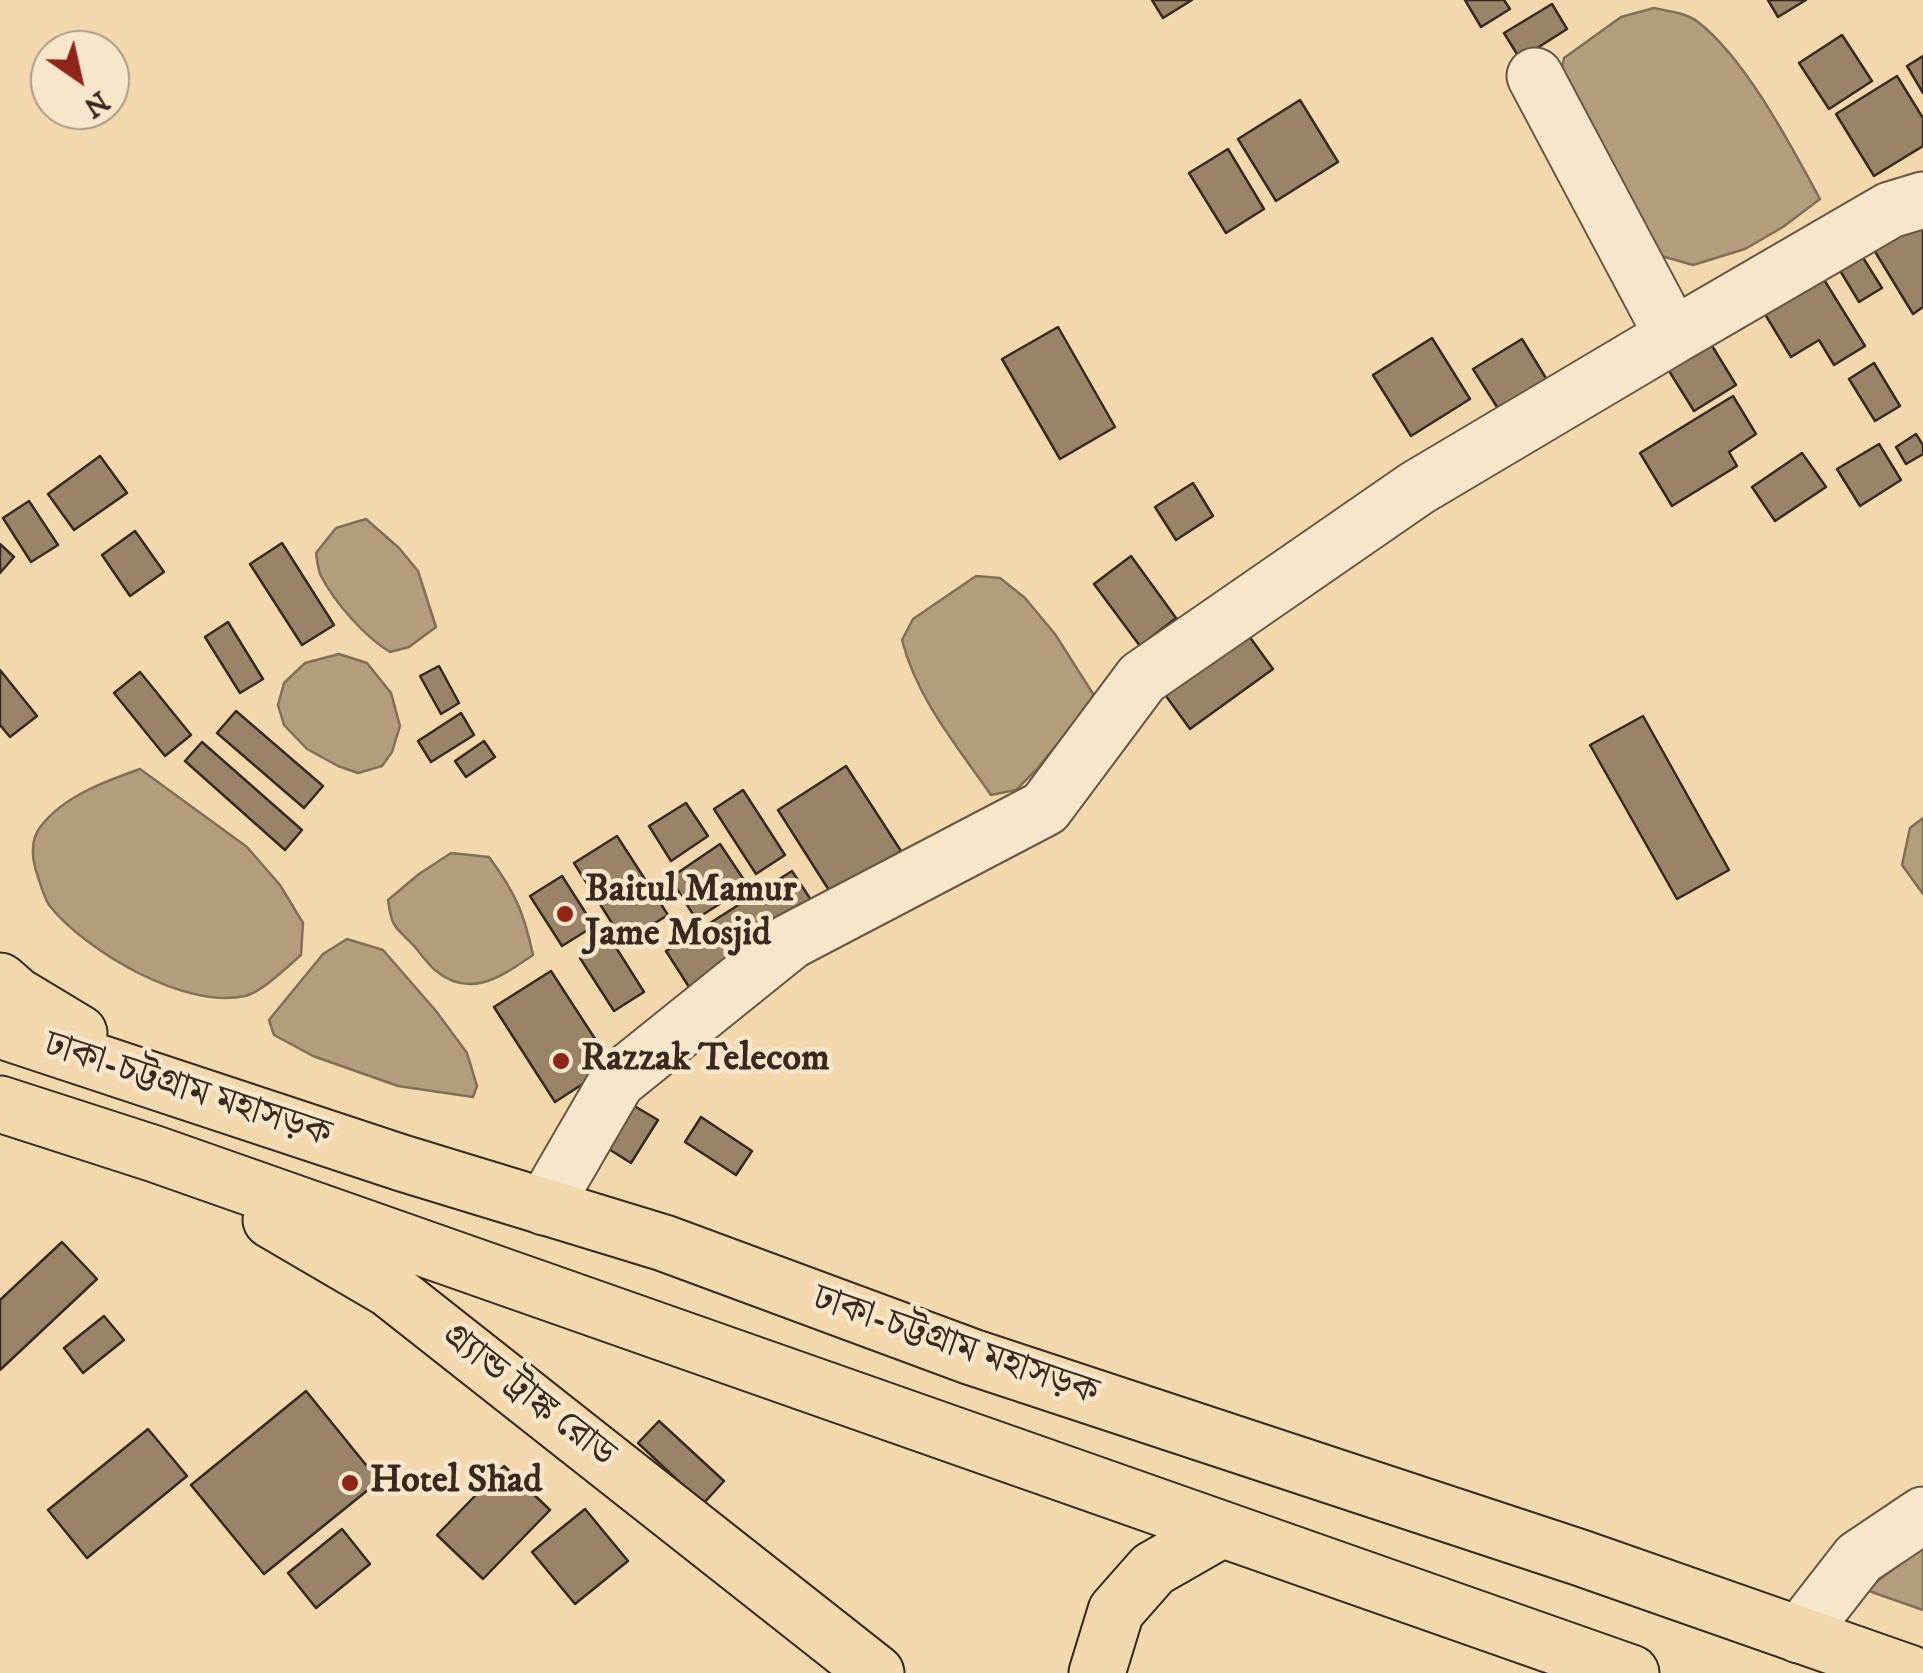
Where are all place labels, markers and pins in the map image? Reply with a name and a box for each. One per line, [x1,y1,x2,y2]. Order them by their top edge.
place label: Baitul Mamur Jame Mosjid [585,869,797,958]
marker: Baitul Mamur Jame Mosjid [554,903,576,925]
place label: Razzak Telecom [581,1038,830,1084]
marker: Razzak Telecom [550,1050,572,1072]
place label: Hotel Shad [370,1460,542,1506]
marker: Hotel Shad [339,1472,361,1494]

